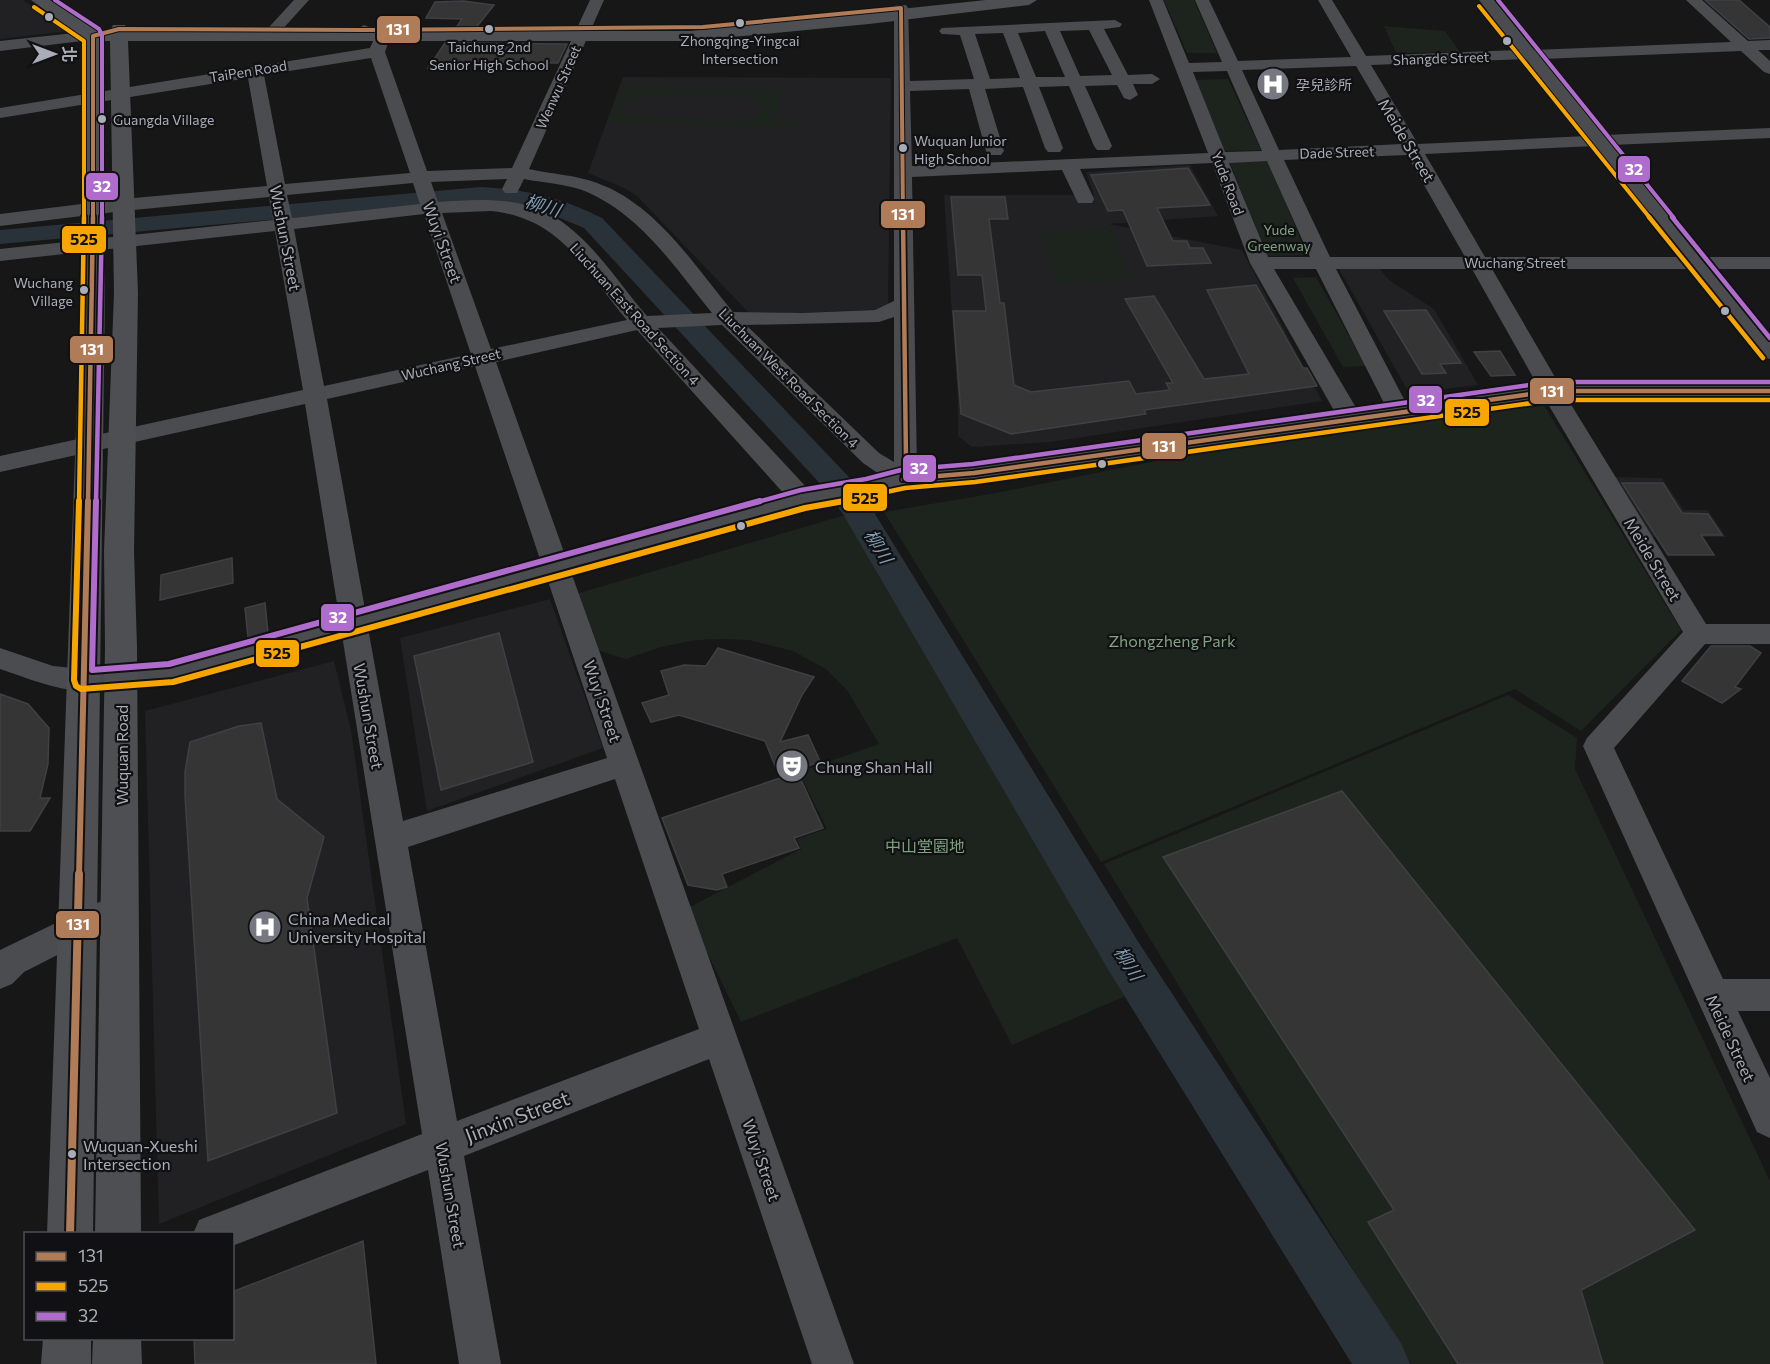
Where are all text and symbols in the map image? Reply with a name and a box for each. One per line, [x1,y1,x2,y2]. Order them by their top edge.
unlabelled marker [43,11,55,23]
line badge: 131 [376,15,421,44]
marker: Zhongqing-Yingcai Intersection [734,17,746,29]
text: 131 [386,19,410,38]
marker: Taichung 2nd Senior High School [483,23,495,35]
north arrow [24,24,84,84]
place label: Zhongqing-Yingcai Intersection [680,32,800,67]
unlabelled marker [1501,35,1513,47]
place label: Taichung 2nd Senior High School [429,38,549,73]
street label: Wenwu Street [532,42,584,131]
text: 北 [60,46,79,62]
street label: Shangde Street [1392,48,1490,68]
street label: TaiPen Road [208,57,288,85]
hospital icon: 孕兒診所 [1255,66,1291,102]
place label: 孕兒診所 [1296,76,1352,93]
street label: Meide Street [1375,95,1440,185]
place label: Guangda Village [113,111,214,128]
marker: Guangda Village [96,113,108,125]
place label: Wuquan Junior High School [914,132,1007,167]
marker: Wuquan Junior High School [897,142,909,154]
street label: Dade Street [1299,142,1375,162]
street label: Yude Road [1208,149,1248,217]
line badge: 32 [1617,155,1651,183]
text: 32 [1625,159,1643,178]
line badge: 32 [85,172,119,201]
text: 32 [93,176,111,195]
street label: Wushun Street [266,184,306,293]
water label: 柳川 [523,189,565,221]
street label: Wuyi Street [420,199,467,286]
line badge: 131 [880,200,926,229]
text: 131 [891,204,915,223]
park label: Yude Greenway [1247,221,1311,254]
line badge: 525 [61,225,107,254]
text: 525 [70,229,98,248]
street label: Liuchuan East Road Section 4 [567,239,704,389]
street label: Wuchang Street [1464,254,1566,271]
place label: Wuchang Village [14,274,73,309]
marker: Wuchang Village [78,284,90,296]
street label: Liuchuan West Road Section 4 [716,305,863,452]
unlabelled marker [1719,305,1731,317]
line badge: 131 [69,335,114,364]
text: 131 [80,339,104,358]
street label: Wuchang Street [400,344,503,384]
line badge: 131 [1529,377,1575,405]
text: 131 [1540,381,1564,400]
line badge: 32 [1408,385,1443,414]
text: 32 [1417,390,1435,409]
line badge: 525 [1444,398,1490,427]
text: 525 [1453,402,1481,421]
line badge: 131 [1141,432,1187,460]
text: 131 [1152,436,1176,455]
line badge: 32 [902,454,937,483]
text: 32 [910,458,928,477]
unlabelled marker [1096,458,1108,470]
line badge: 525 [842,483,888,512]
text: 525 [851,488,879,507]
street label: Meide Street [1621,514,1686,604]
unlabelled marker [735,520,747,532]
water label: 柳川 [860,525,899,569]
line badge: 32 [320,603,355,632]
text: 32 [329,607,347,626]
park label: Zhongzheng Park [1108,631,1236,650]
line badge: 525 [255,639,300,668]
text: 525 [263,643,291,662]
street label: Wuyi Street [580,658,626,745]
street label: Wushun Street [350,662,388,771]
street label: Wuquan Road [112,705,131,805]
theatre icon: Chung Shan Hall [774,748,810,784]
place label: Chung Shan Hall [815,757,933,776]
park label: 中山堂園地 [885,836,965,855]
hospital icon: China Medical University Hospital [247,909,283,945]
place label: China Medical University Hospital [288,909,426,946]
line badge: 131 [55,910,100,939]
text: 131 [66,914,90,933]
water label: 柳川 [1110,942,1149,986]
street label: Meide Street [1703,991,1760,1085]
street label: Jinxin Street [461,1085,573,1147]
street label: Wuyi Street [739,1117,785,1204]
place label: Wuquan-Xueshi Intersection [83,1136,198,1173]
street label: Wushun Street [432,1141,470,1250]
marker: Wuquan-Xueshi Intersection [66,1148,78,1160]
legend [24,1232,234,1340]
text: 131 [78,1244,104,1266]
text: 525 [78,1274,109,1296]
text: 32 [78,1304,98,1326]

